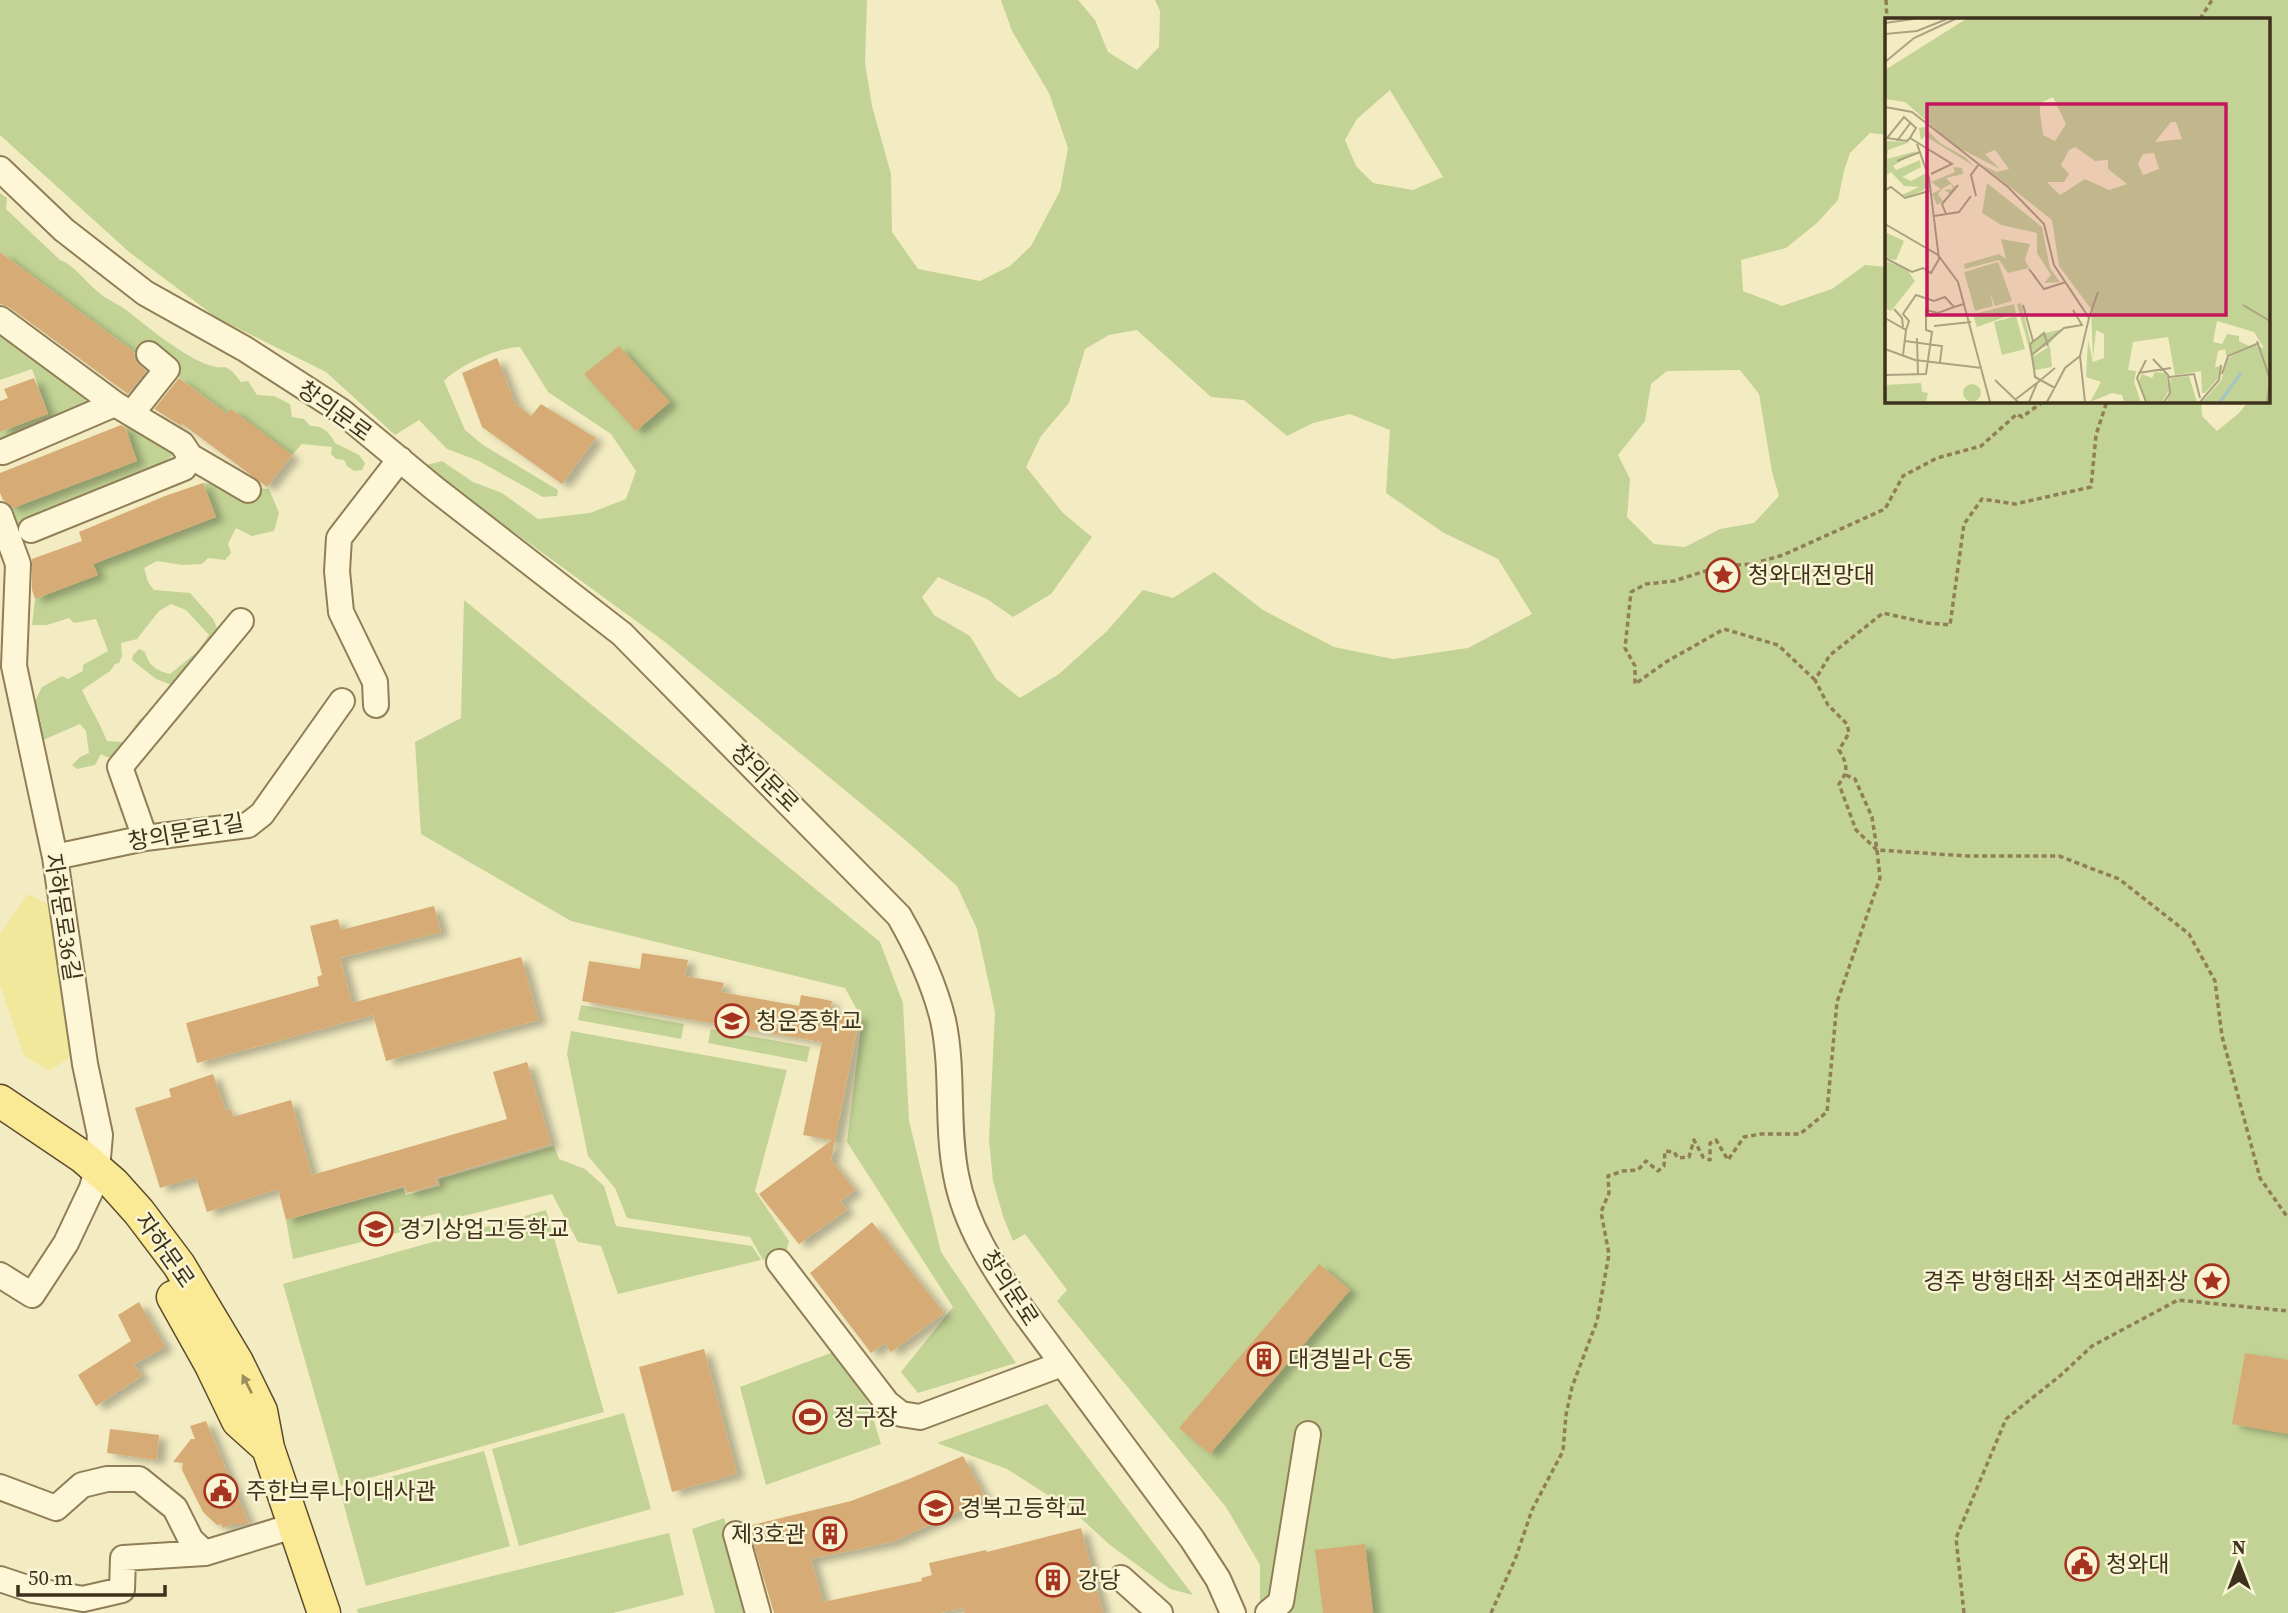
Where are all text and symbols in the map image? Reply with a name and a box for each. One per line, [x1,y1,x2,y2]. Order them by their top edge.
inset map [1885,18,2270,402]
street label: 창의문로 [291,373,379,449]
place icon: 청와대전망대 [1704,556,1742,594]
place label: 청와대전망대 [1748,559,1875,591]
street label: 창의문로 [724,737,806,819]
street label: 창의문로1길 [125,806,247,858]
street label: 자하문로36길 [37,851,89,983]
school or university icon: 청운중학교 [713,1002,751,1040]
place label: 청운중학교 [756,1005,862,1037]
street label: 자하문로 [128,1206,202,1294]
school or university icon: 경기상업고등학교 [357,1210,395,1248]
place label: 경기상업고등학교 [400,1213,569,1245]
street label: 창의문로 [974,1244,1046,1332]
place icon: 경주 방형대좌 석조여래좌상 [2193,1262,2231,1300]
place label: 경주 방형대좌 석조여래좌상 [1923,1265,2188,1297]
building icon: 대경빌라 C동 [1245,1340,1283,1378]
place label: 대경빌라 C동 [1288,1343,1414,1375]
one-way arrow [242,1374,253,1394]
sports icon: 정구장 [791,1398,829,1436]
place label: 정구장 [834,1401,897,1433]
public building icon: 주한브루나이대사관 [202,1472,240,1510]
place label: 주한브루나이대사관 [246,1475,436,1507]
school or university icon: 경복고등학교 [917,1489,955,1527]
place label: 경복고등학교 [960,1492,1087,1524]
building icon: 제3호관 [811,1515,849,1553]
place label: 제3호관 [731,1518,806,1550]
north arrow [2204,1529,2274,1599]
text: N [2232,1534,2246,1560]
public building icon: 청와대 [2063,1545,2101,1583]
place label: 청와대 [2106,1548,2169,1580]
scale bar [18,1554,164,1598]
building icon: 강당 [1034,1561,1072,1599]
text: 50 m [28,1563,73,1592]
place label: 강당 [1078,1564,1120,1596]

